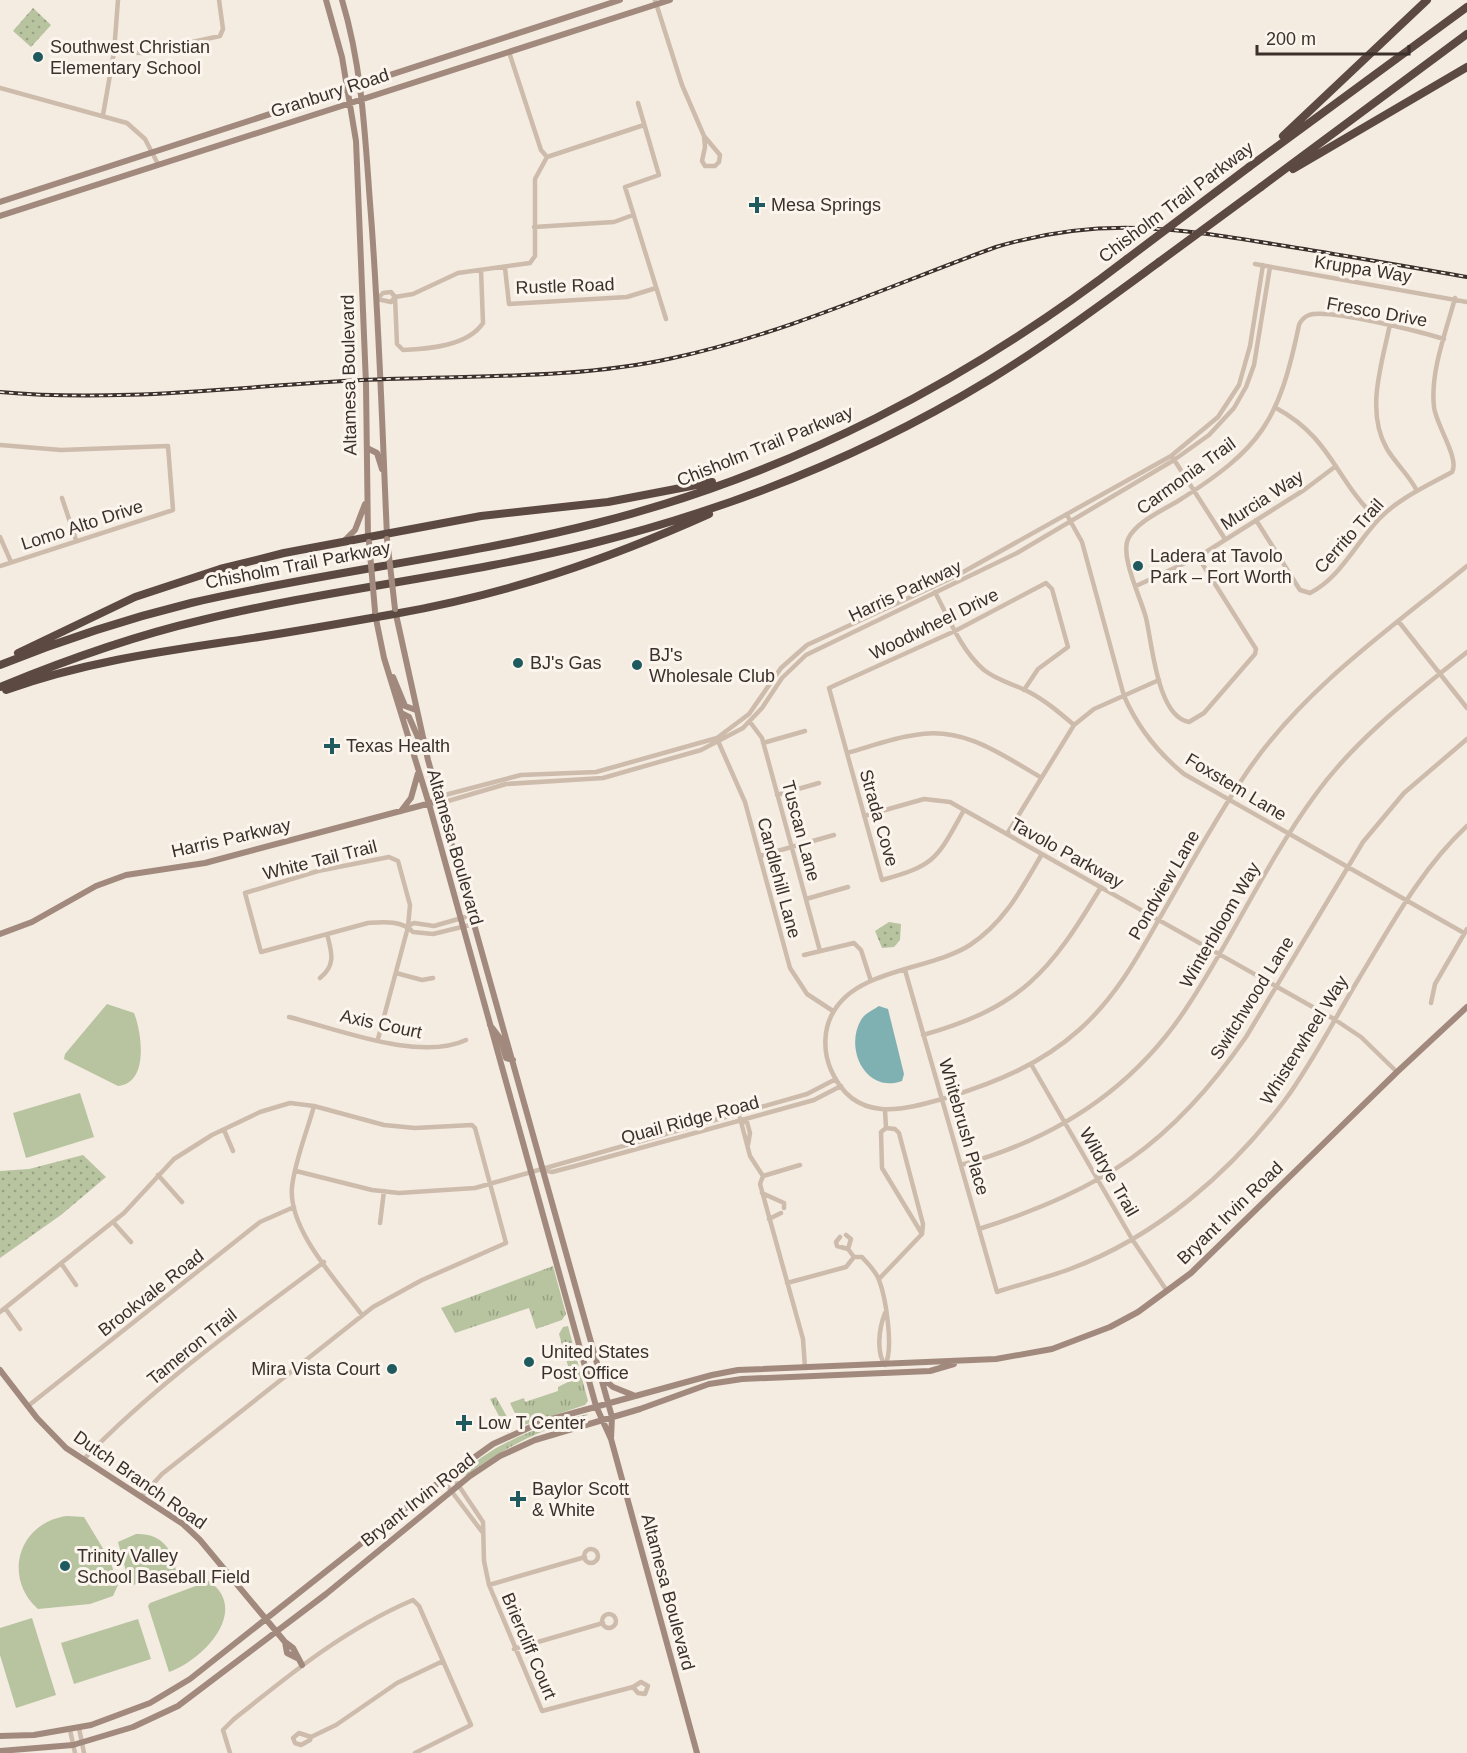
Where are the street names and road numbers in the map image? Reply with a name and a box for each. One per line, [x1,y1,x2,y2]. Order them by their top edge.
street label: Granbury Road [268,64,392,122]
street label: Chisholm Trail Parkway [1095,137,1257,267]
street label: Kruppa Way [1313,251,1413,287]
street label: Rustle Road [515,274,615,298]
street label: Fresco Drive [1325,293,1429,331]
street label: Altamesa Boulevard [338,294,360,456]
street label: Chisholm Trail Parkway [674,402,856,490]
street label: Carmonia Trail [1133,434,1239,518]
street label: Murcia Way [1217,466,1307,534]
street label: Cerrito Trail [1310,495,1388,577]
street label: Lomo Alto Drive [18,496,146,554]
street label: Chisholm Trail Parkway [204,537,392,593]
street label: Harris Parkway [845,556,965,626]
street label: Woodwheel Drive [866,584,1002,664]
street label: Foxstem Lane [1182,749,1290,825]
street label: Altamesa Boulevard [423,767,487,927]
street label: Strada Cove [856,767,902,869]
street label: Tuscan Lane [778,778,824,884]
street label: Tavolo Parkway [1007,814,1127,892]
street label: Harris Parkway [169,815,293,861]
street label: Candlehill Lane [753,815,805,941]
street label: Pondview Lane [1125,827,1203,943]
street label: White Tail Trail [261,836,379,884]
street label: Winterbloom Way [1176,859,1264,991]
street label: Switchwood Lane [1206,933,1298,1063]
street label: Whisterwheel Way [1256,972,1352,1108]
street label: Axis Court [338,1006,424,1042]
street label: Whitebrush Place [935,1056,993,1198]
street label: Quail Ridge Road [619,1092,761,1148]
street label: Wildrye Trail [1076,1124,1142,1220]
street label: Bryant Irvin Road [1173,1158,1287,1268]
street label: Brookvale Road [94,1246,208,1340]
street label: Tameron Trail [143,1305,241,1389]
street label: Dutch Branch Road [70,1427,210,1533]
street label: Bryant Irvin Road [357,1449,479,1551]
street label: Altamesa Boulevard [637,1512,699,1672]
street label: Briercliff Court [498,1590,560,1702]

